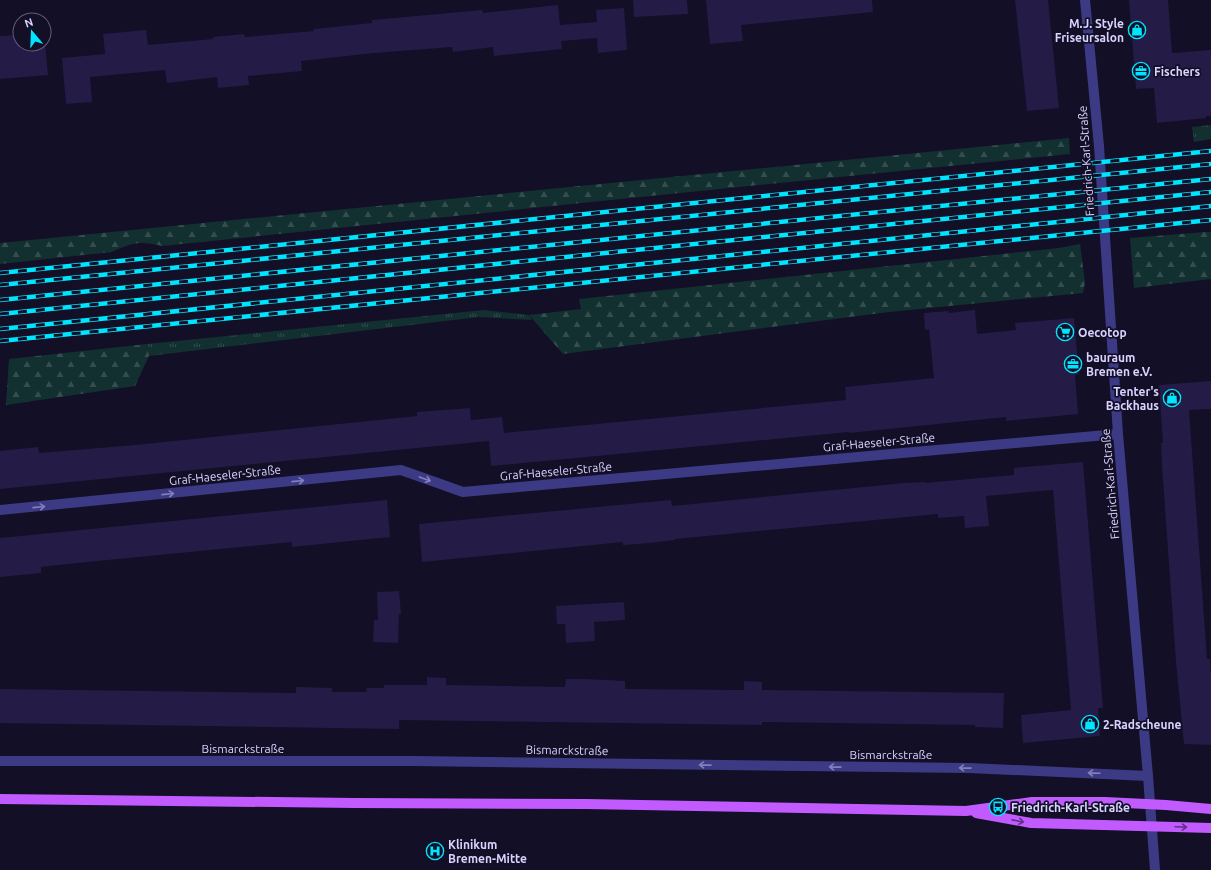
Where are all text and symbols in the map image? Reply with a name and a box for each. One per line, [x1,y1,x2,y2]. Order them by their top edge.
north arrow [12,12,52,52]
text: N [23,16,35,30]
place label: M.J. Style Friseursalon [1055,17,1124,44]
shop icon: M.J. Style Friseursalon [1127,20,1147,40]
office icon: Fischers [1131,61,1151,81]
place label: Fischers [1154,65,1201,78]
street label: Friedrich-Karl-Straße [1076,105,1096,217]
supermarket icon: Oecotop [1055,322,1075,342]
place label: Oecotop [1078,326,1127,339]
place label: bauraum Bremen e.V. [1086,351,1152,378]
office icon: bauraum Bremen e.V. [1063,354,1083,374]
place label: Tenter's Backhaus [1106,385,1159,412]
shop icon: Tenter's Backhaus [1162,388,1182,408]
street label: Friedrich-Karl-Straße [1099,428,1121,540]
street label: Graf-Haeseler-Straße [822,431,936,453]
street label: Graf-Haeseler-Straße [499,460,613,482]
street label: Graf-Haeseler-Straße [168,463,282,487]
one-way arrow [419,476,432,483]
one-way arrow [291,477,304,484]
one-way arrow [161,490,174,497]
one-way arrow [32,503,45,510]
shop icon: 2-Radscheune [1080,714,1100,734]
place label: 2-Radscheune [1103,718,1182,731]
street label: Bismarckstraße [202,742,284,755]
street label: Bismarckstraße [525,743,609,757]
street label: Bismarckstraße [850,748,932,761]
one-way arrow [699,761,712,769]
one-way arrow [829,763,842,771]
one-way arrow [959,764,972,772]
one-way arrow [1088,769,1101,777]
bus stop icon: Friedrich-Karl-Straße [988,797,1008,817]
place label: Friedrich-Karl-Straße [1011,801,1130,814]
one-way arrow [1011,817,1024,825]
one-way arrow [1174,824,1187,831]
place label: Klinikum Bremen-Mitte [448,838,527,865]
hospital icon: Klinikum Bremen-Mitte [425,841,445,861]

